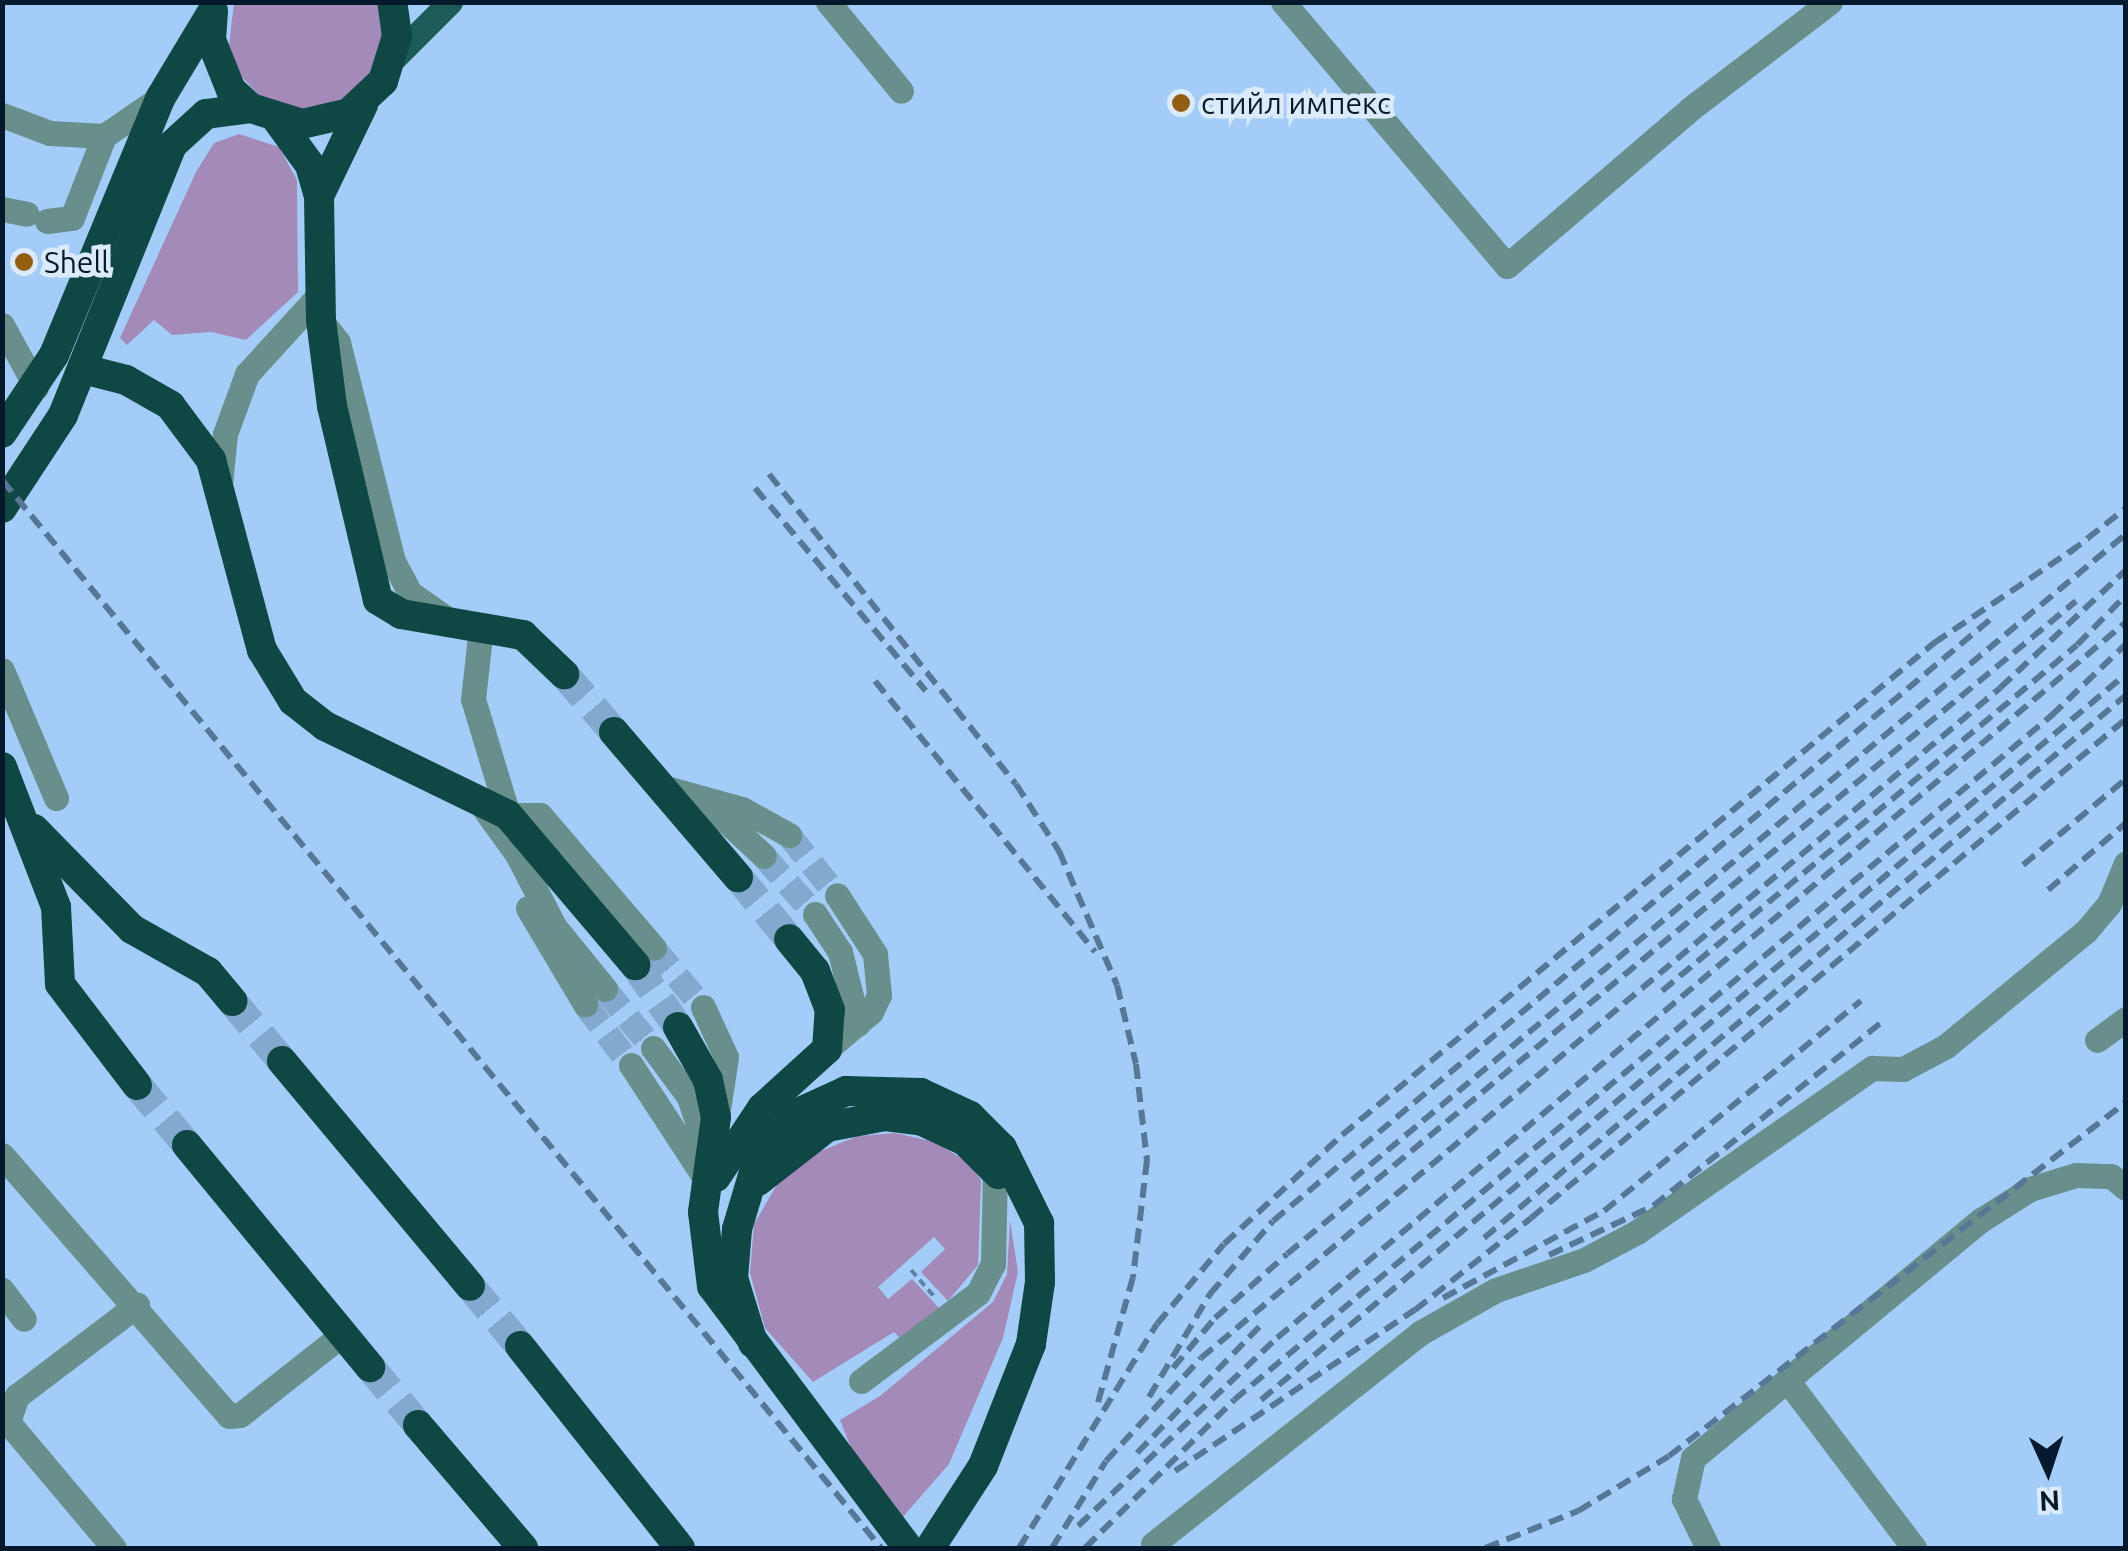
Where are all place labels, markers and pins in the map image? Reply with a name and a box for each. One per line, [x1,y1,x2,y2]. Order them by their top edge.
place label: стийл импекс [1201,85,1391,121]
marker: стийл импекс [1170,92,1192,114]
place label: Shell [44,244,109,280]
marker: Shell [13,251,35,273]

